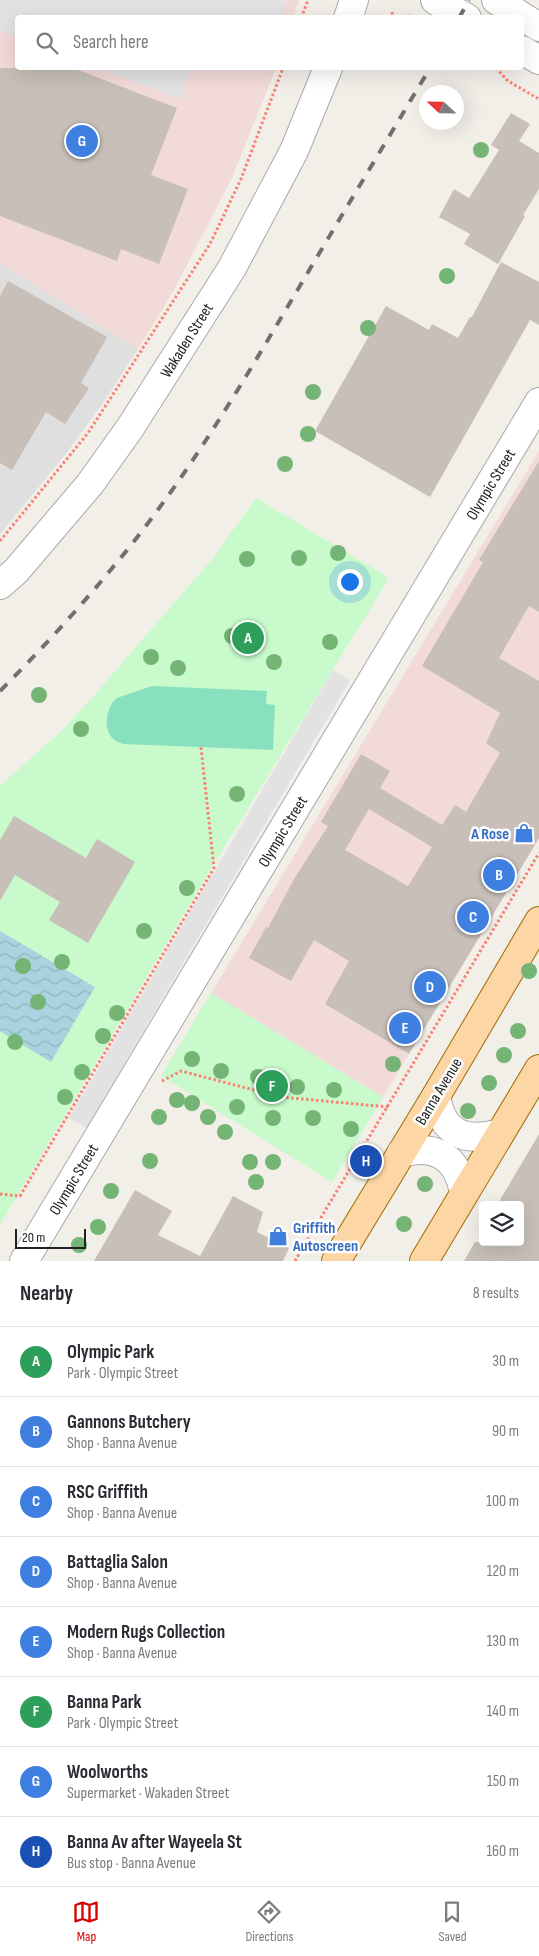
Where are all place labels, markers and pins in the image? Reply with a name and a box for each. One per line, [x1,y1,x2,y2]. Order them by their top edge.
pin: G [66,122,98,160]
pin: A [232,619,264,657]
shop icon: A Rose [513,822,535,844]
place label: A Rose [470,825,509,844]
pin: B [483,856,515,894]
pin: C [457,898,489,936]
pin: D [414,968,446,1006]
pin: E [389,1009,421,1047]
pin: F [256,1067,288,1105]
pin: H [350,1142,382,1180]
place label: Griffith Autoscreen [292,1219,358,1256]
shop icon: Griffith Autoscreen [267,1225,289,1247]

